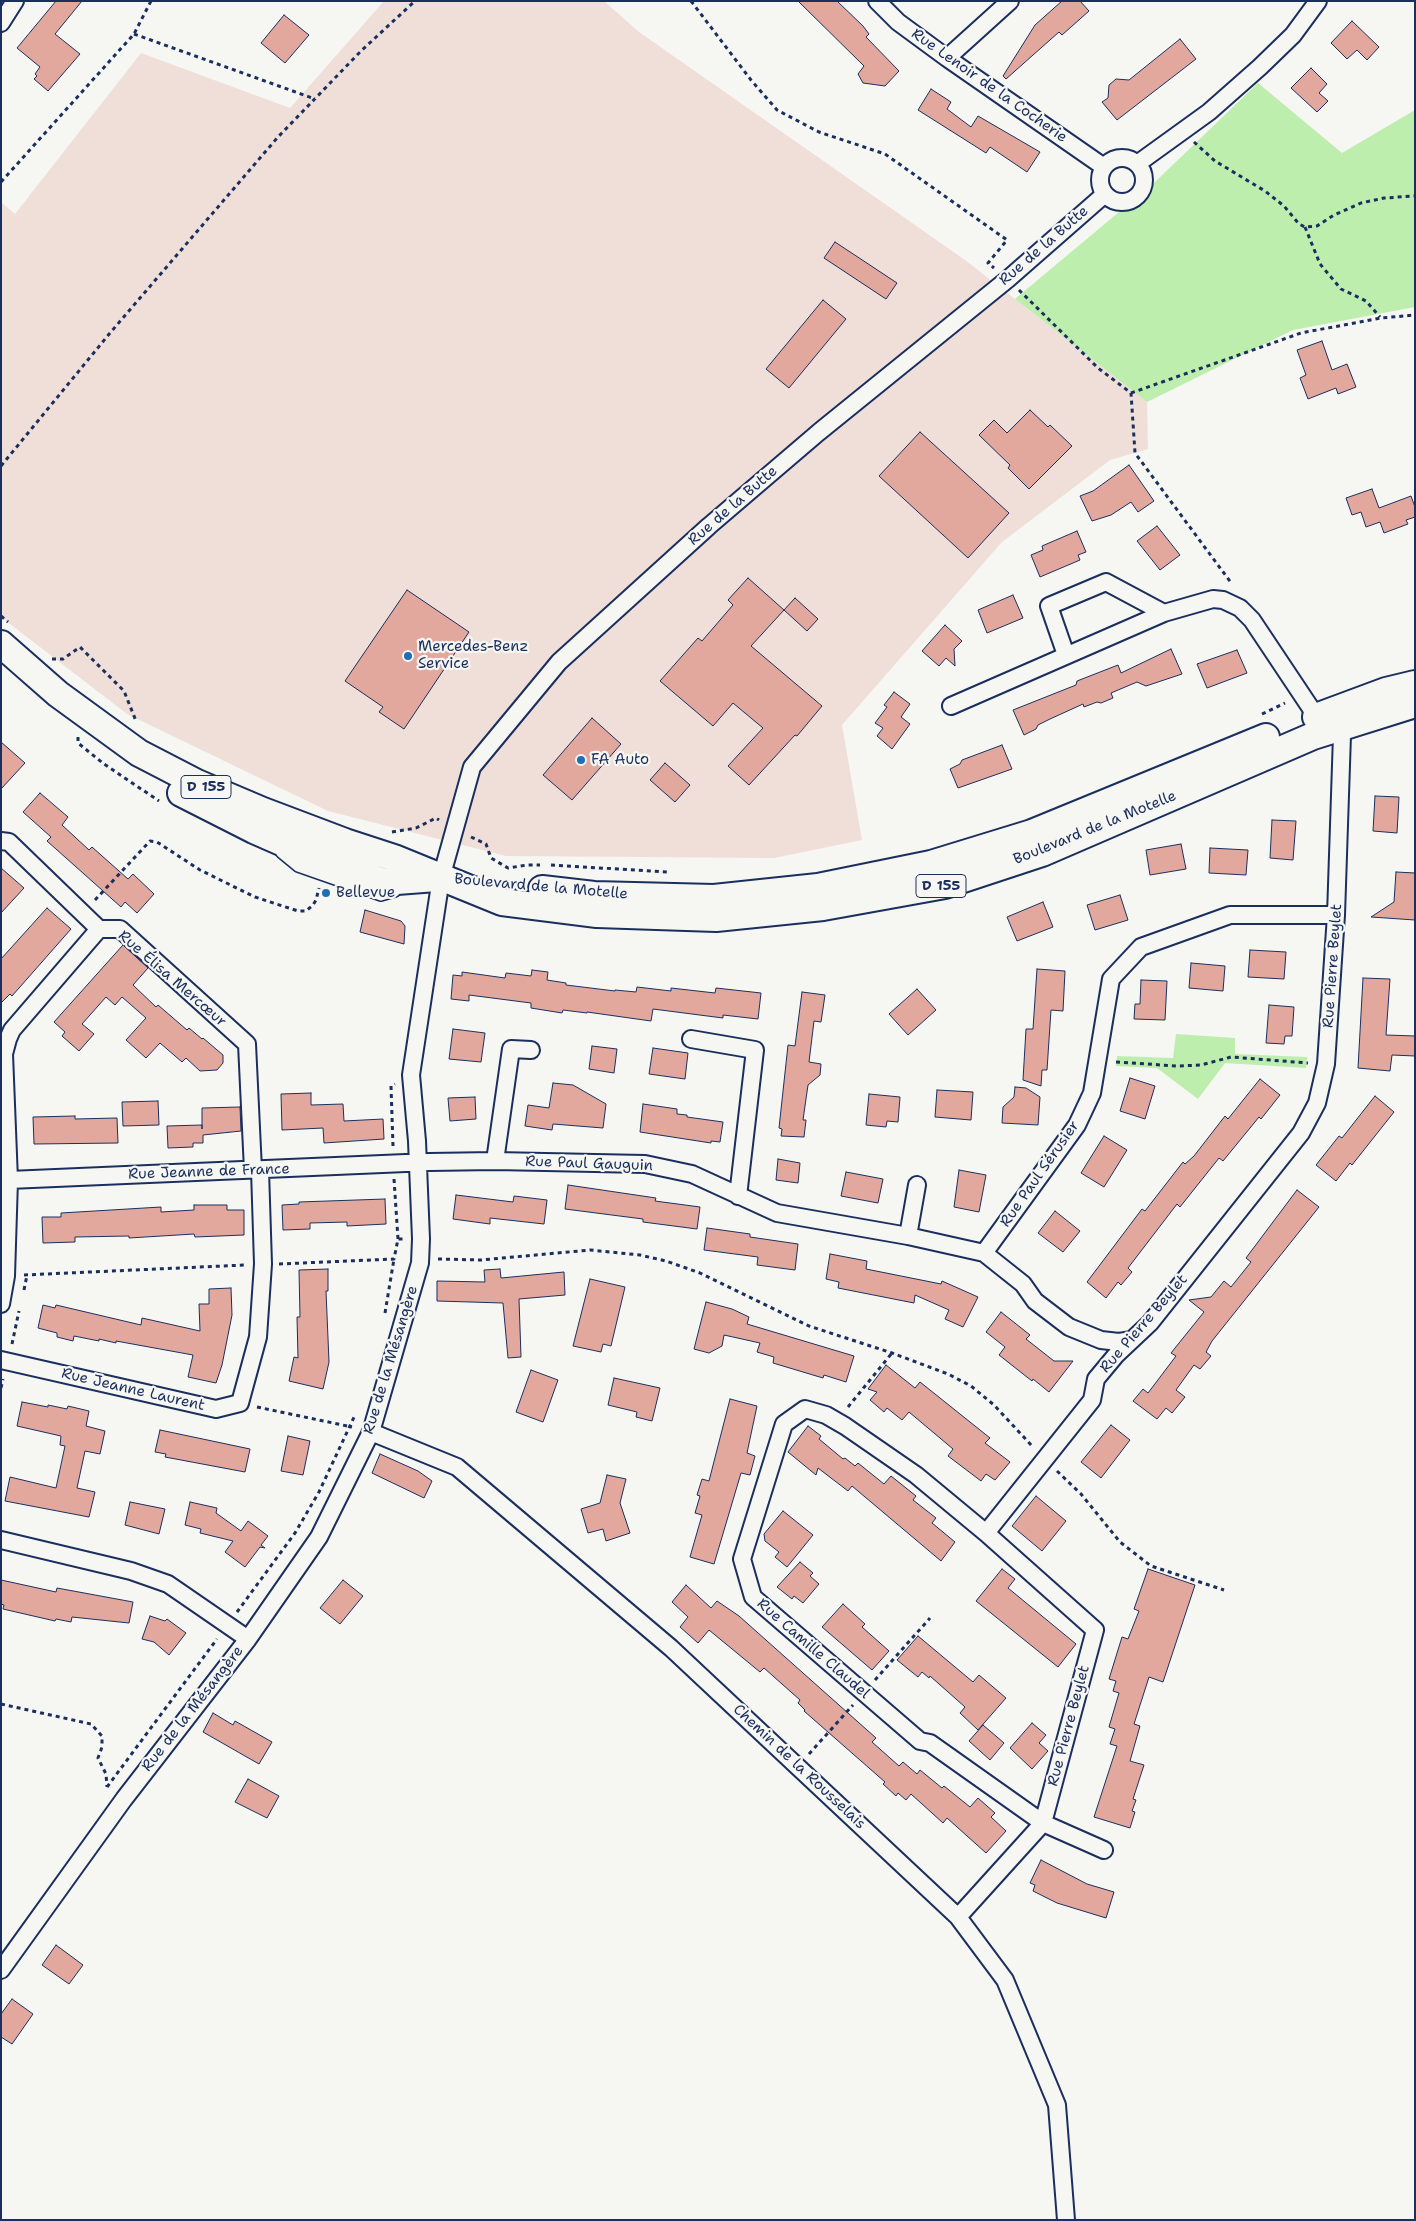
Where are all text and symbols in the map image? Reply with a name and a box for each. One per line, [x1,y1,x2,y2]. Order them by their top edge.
street label: Rue Lenoir de la Cocherie [908,25,1070,147]
street label: Rue de la Butte [996,202,1092,290]
street label: Rue de la Butte [685,462,781,550]
place label: Mercedes-Benz Service [418,638,528,673]
marker: Mercedes-Benz Service [402,650,414,662]
place label: FA Auto [591,751,649,769]
marker: FA Auto [575,754,587,766]
road number: D 155 [181,776,231,799]
street label: Boulevard de la Motelle [1011,787,1179,869]
street label: Boulevard de la Motelle [453,870,629,904]
road number: D 155 [916,874,966,898]
place label: Bellevue [336,884,395,902]
marker: Bellevue [320,887,332,899]
street label: Rue Pierre Beylet [1320,903,1346,1029]
street label: Rue Élisa Mercœur [114,927,230,1031]
street label: Rue Paul Sérusier [997,1117,1083,1231]
street label: Rue Paul Gauguin [525,1153,653,1175]
street label: Rue Jeanne de France [128,1160,290,1184]
street label: Rue Pierre Beylet [1096,1271,1192,1377]
street label: Rue de la Mésangère [360,1284,422,1436]
street label: Rue Jeanne Laurent [60,1365,206,1415]
street label: Rue Camille Claudel [753,1595,873,1703]
street label: Rue de la Mésangère [138,1643,248,1775]
street label: Rue Pierre Beylet [1044,1664,1094,1788]
street label: Chemin de la Rousselais [729,1701,869,1833]

